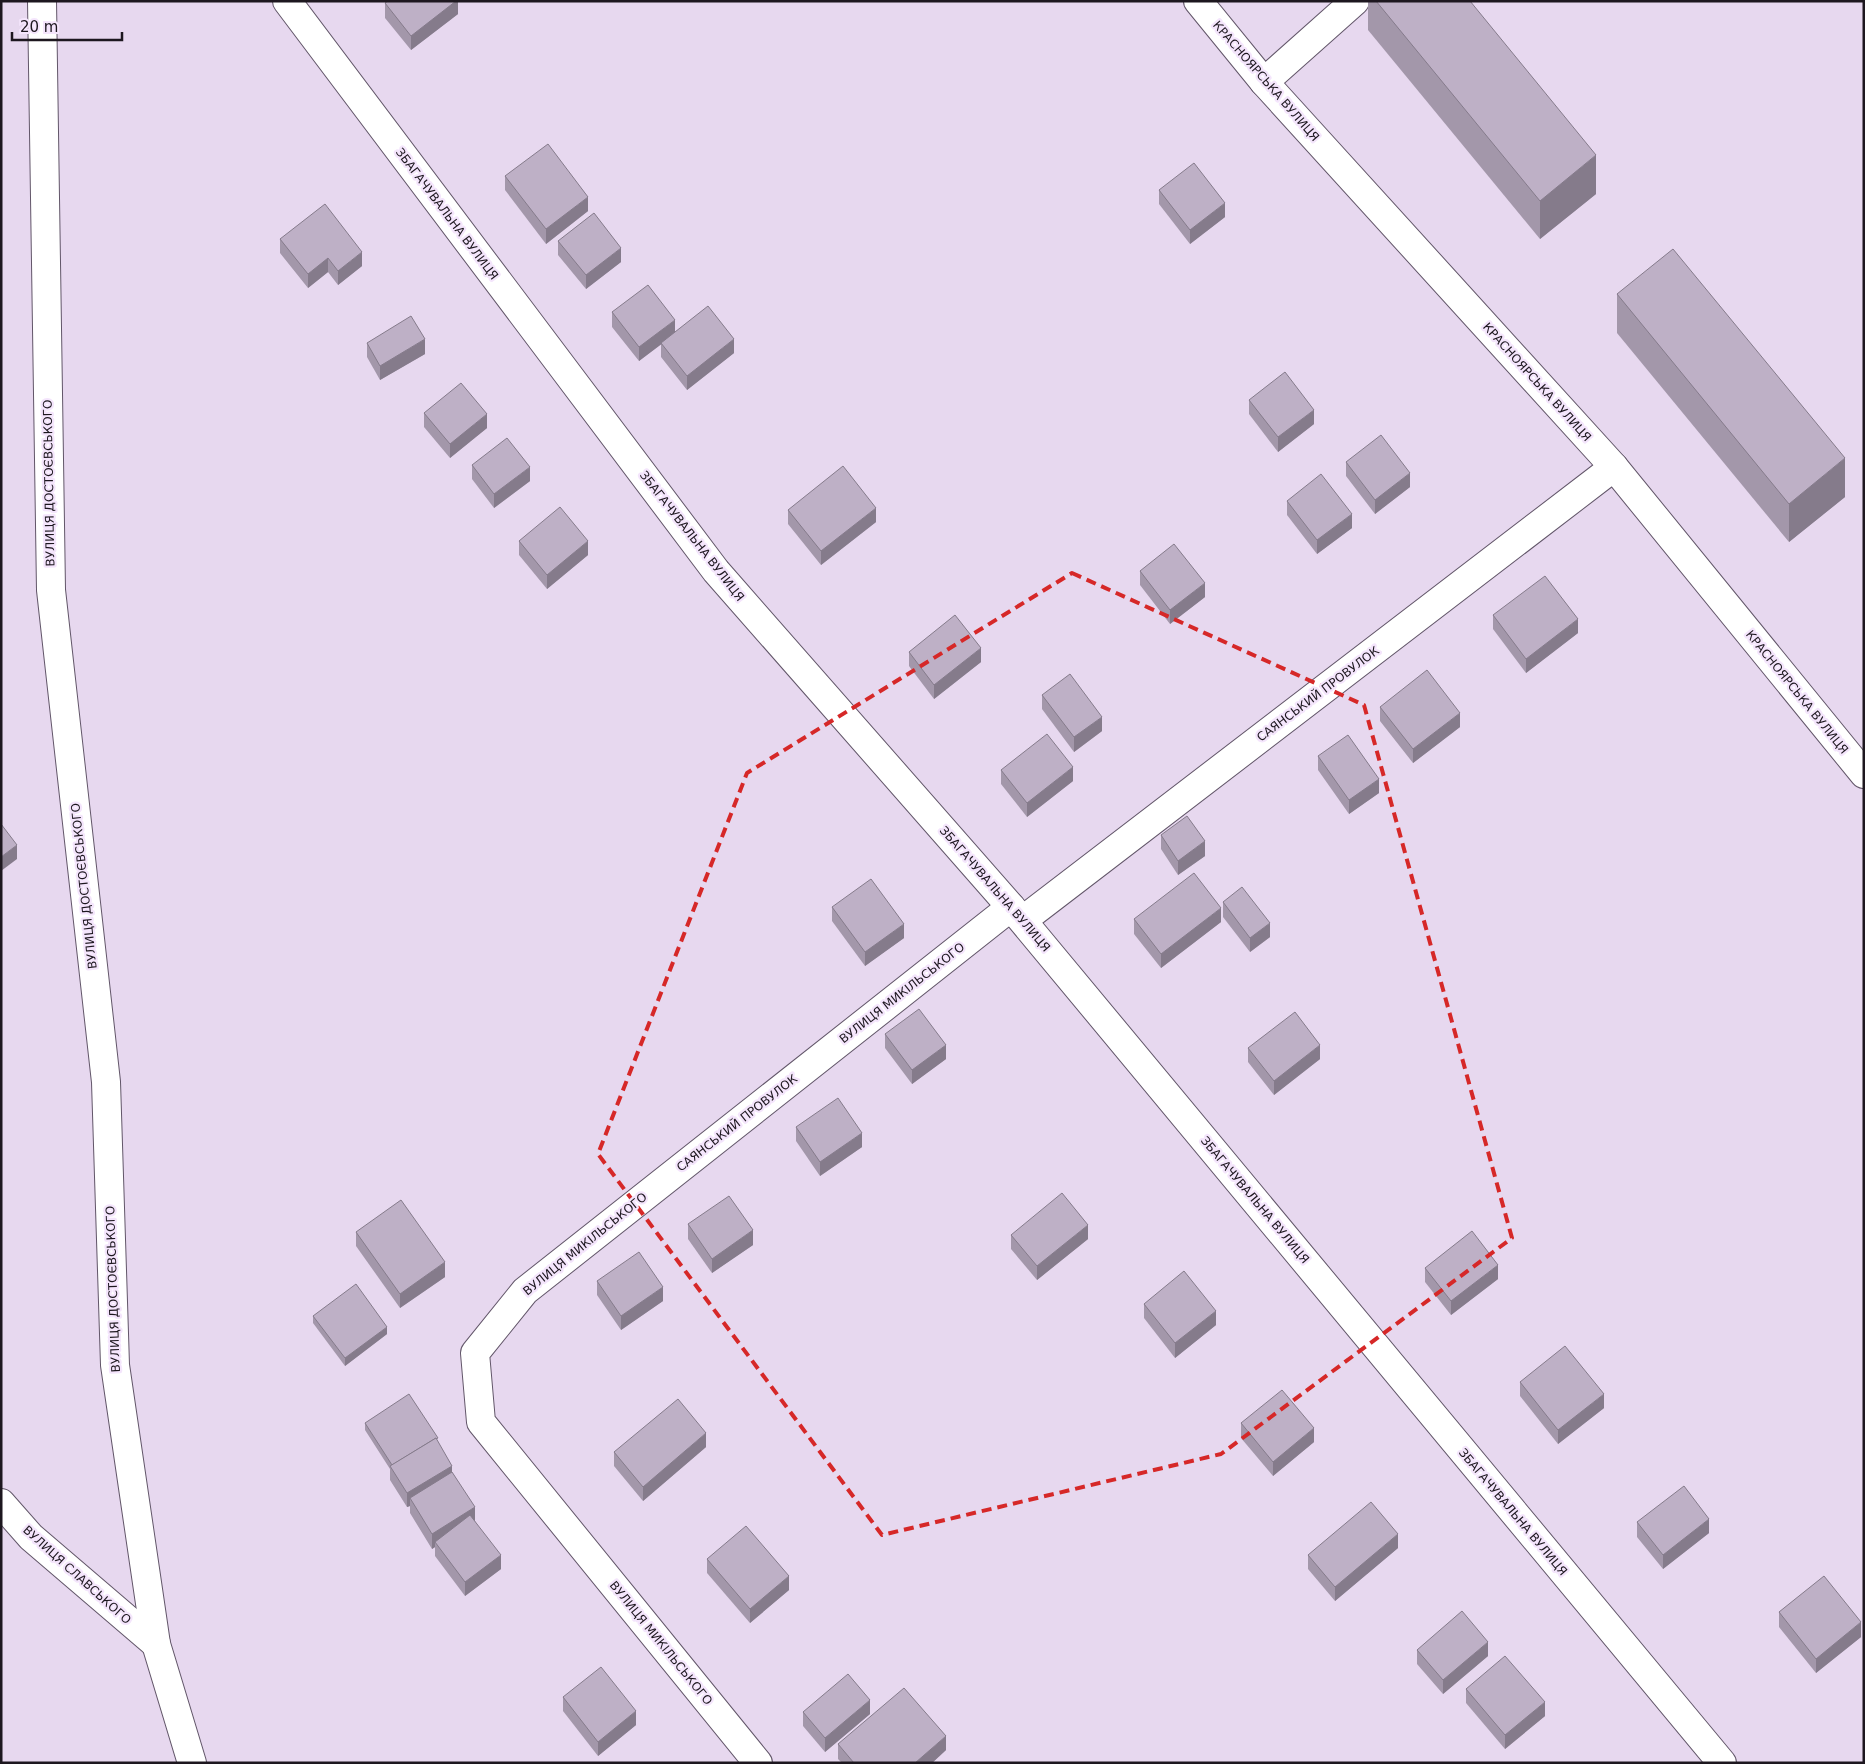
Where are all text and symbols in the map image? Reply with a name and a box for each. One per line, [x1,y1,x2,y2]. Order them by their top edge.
scale bar [12,10,122,42]
text: 20 m [20,18,58,36]
street label: КРАСНОЯРСЬКА ВУЛИЦЯ [1210,18,1322,144]
street label: ЗБАГАЧУВАЛЬНА ВУЛИЦЯ [393,145,501,283]
street label: КРАСНОЯРСЬКА ВУЛИЦЯ [1480,320,1594,444]
street label: ВУЛИЦЯ ДОСТОЄВСЬКОГО [41,399,57,567]
street label: ЗБАГАЧУВАЛЬНА ВУЛИЦЯ [637,468,747,604]
street label: КРАСНОЯРСЬКА ВУЛИЦЯ [1743,627,1851,757]
street label: САЯНСЬКИЙ ПРОВУЛОК [1254,642,1382,744]
street label: ВУЛИЦЯ ДОСТОЄВСЬКОГО [68,802,100,970]
street label: ЗБАГАЧУВАЛЬНА ВУЛИЦЯ [937,824,1053,954]
street label: ВУЛИЦЯ МИКІЛЬСЬКОГО [837,940,967,1046]
street label: САЯНСЬКИЙ ПРОВУЛОК [673,1071,800,1174]
street label: ЗБАГАЧУВАЛЬНА ВУЛИЦЯ [1198,1134,1312,1266]
street label: ВУЛИЦЯ МИКІЛЬСЬКОГО [520,1190,650,1298]
street label: ВУЛИЦЯ ДОСТОЄВСЬКОГО [103,1205,123,1373]
street label: ЗБАГАЧУВАЛЬНА ВУЛИЦЯ [1456,1446,1570,1578]
street label: ВУЛИЦЯ СЛАВСЬКОГО [20,1523,134,1627]
street label: ВУЛИЦЯ МИКІЛЬСЬКОГО [607,1578,715,1708]

